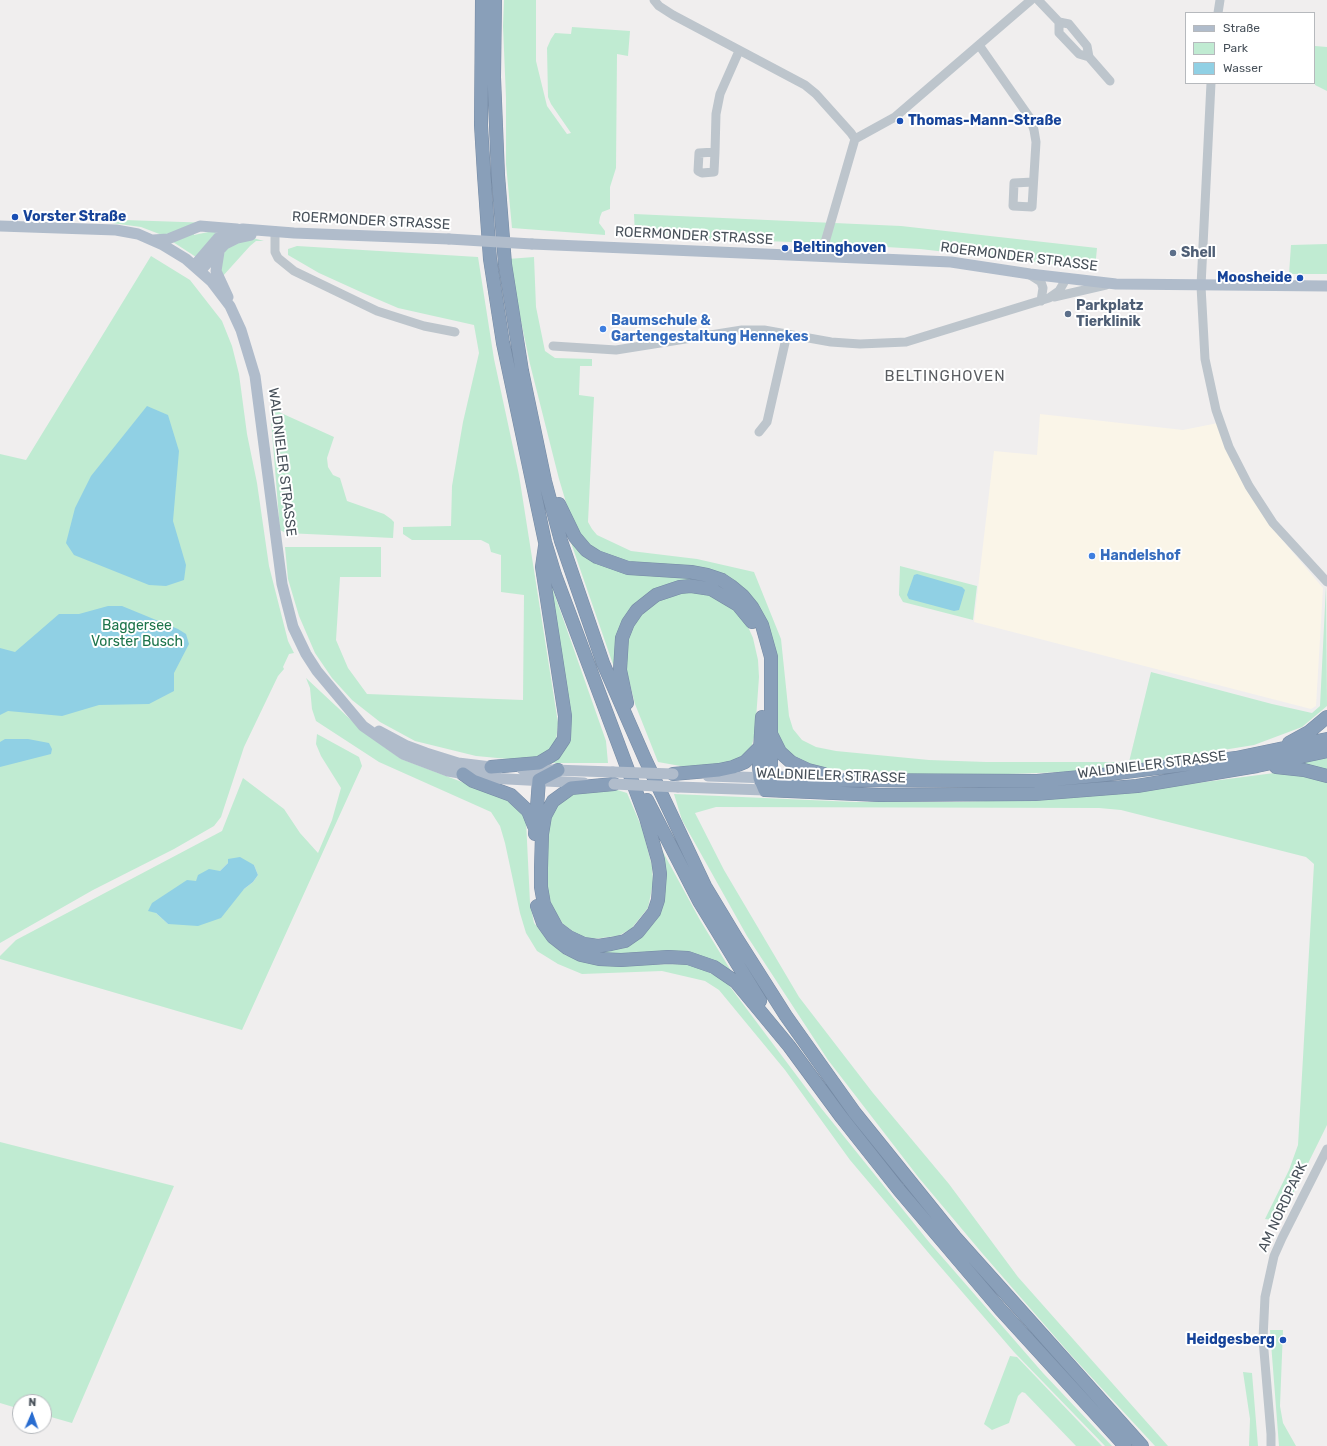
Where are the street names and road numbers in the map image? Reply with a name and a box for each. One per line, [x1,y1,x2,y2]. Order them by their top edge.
street label: ROERMONDER STRASSE [291,208,451,234]
street label: ROERMONDER STRASSE [614,223,774,249]
street label: ROERMONDER STRASSE [939,239,1099,275]
street label: WALDNIELER STRASSE [265,387,299,537]
street label: WALDNIELER STRASSE [1077,748,1227,782]
street label: WALDNIELER STRASSE [756,765,906,787]
street label: AM NORDPARK [1255,1159,1311,1255]

